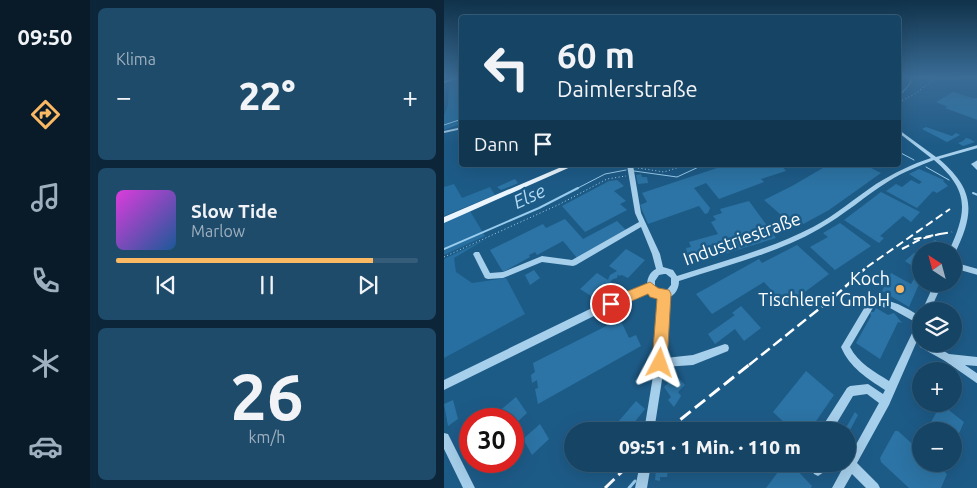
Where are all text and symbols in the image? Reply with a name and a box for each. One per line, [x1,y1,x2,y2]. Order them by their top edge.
text: 09:50 [17,24,73,49]
icon: left [474,35,539,100]
text: 60 m [557,35,635,75]
text: Klima [116,50,156,68]
text: 22° [239,75,295,117]
text: Daimlerstraße [557,76,698,101]
text: − [116,81,132,112]
text: + [402,81,418,112]
icon: directions [28,97,63,132]
icon: arrive [529,130,557,158]
text: Dann [474,133,519,155]
water label: Else [509,179,549,213]
icon: music [28,180,63,215]
text: Slow Tide [191,200,278,222]
street label: Industriestraße [680,208,803,269]
text: Marlow [191,222,245,240]
north arrow [912,242,962,292]
map controls [912,242,962,472]
icon: phone [28,263,63,298]
place label: Koch Tischlerei GmbH [758,268,890,309]
icon: previous [152,271,180,299]
icon: pause [253,271,281,299]
icon: next [354,271,382,299]
pin [590,283,632,325]
marker: Koch Tischlerei GmbH [894,283,906,295]
icon: arrive [597,290,625,318]
button: layers [912,302,962,352]
position arrow [633,336,685,388]
icon: climate [28,346,63,381]
text: 26 [230,359,304,432]
button: + [912,362,962,412]
speed limit sign: 30 [459,408,524,473]
button: − [912,422,962,472]
text: km/h [249,428,285,446]
icon: car [28,429,63,464]
text: 09:51 · 1 Min. · 110 m [619,436,801,458]

